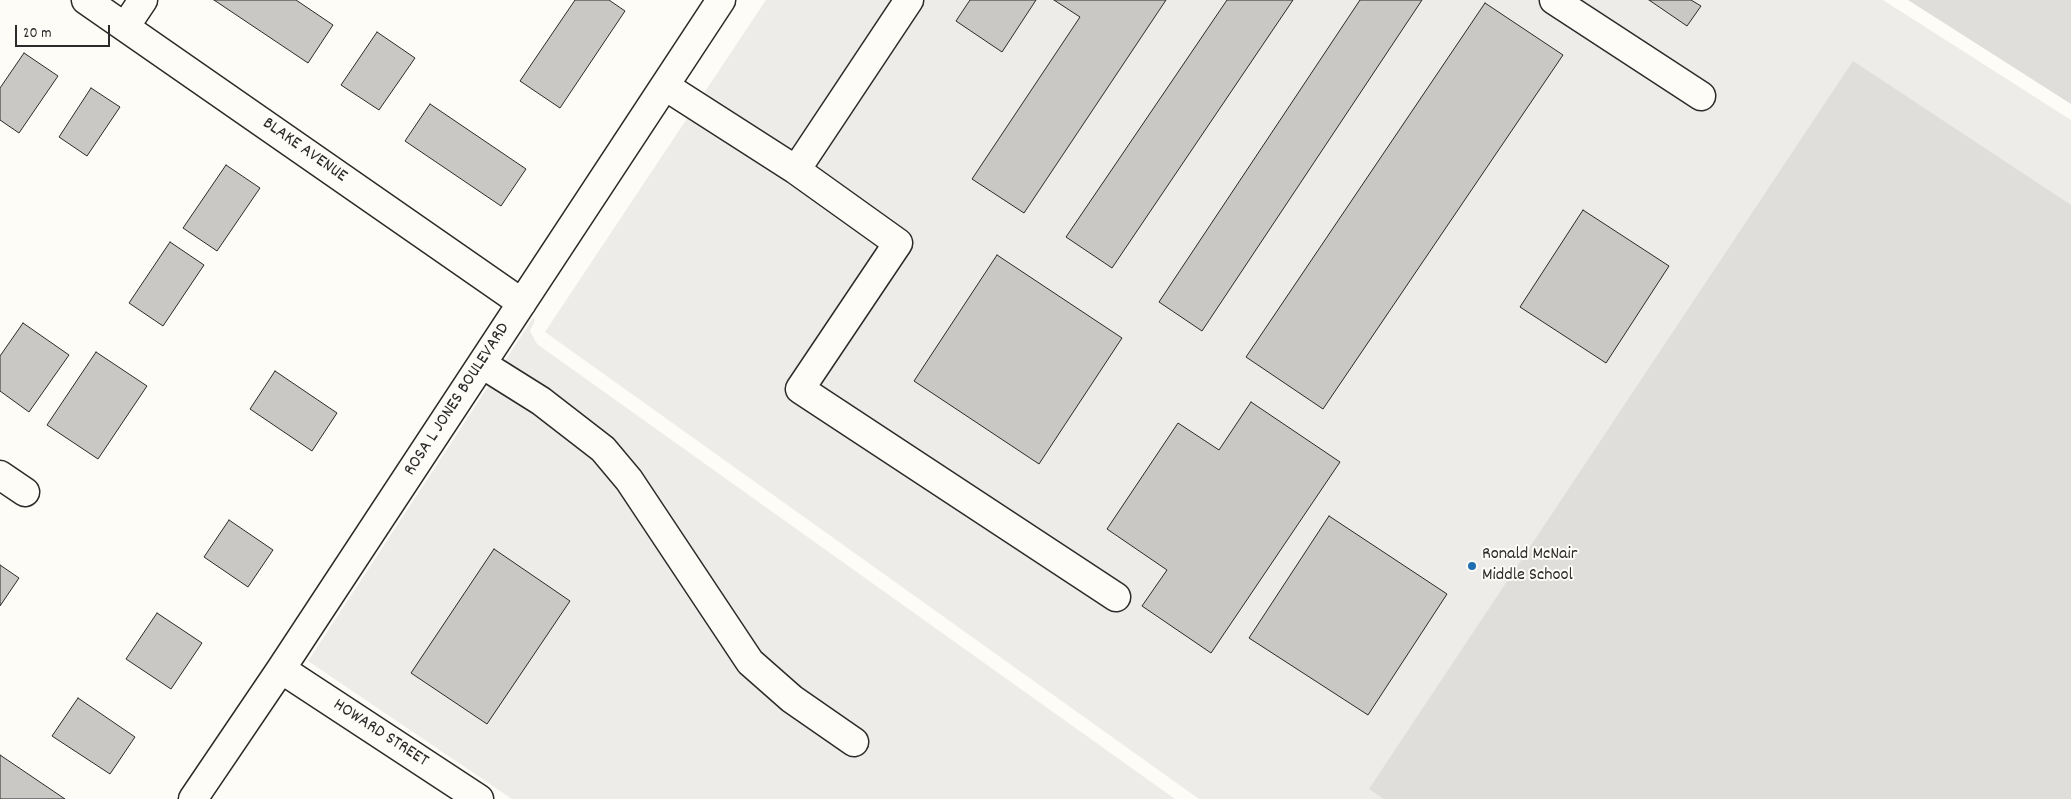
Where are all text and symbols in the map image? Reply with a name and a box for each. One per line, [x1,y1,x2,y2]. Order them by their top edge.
scale bar [18,15,112,47]
text: 20 m [23,23,51,45]
street label: BLAKE AVENUE [257,114,351,188]
street label: ROSA L JONES BOULEVARD [400,319,516,481]
place label: Ronald McNair Middle School [1482,545,1577,588]
marker: Ronald McNair Middle School [1466,560,1478,572]
street label: HOWARD STREET [328,695,432,773]

